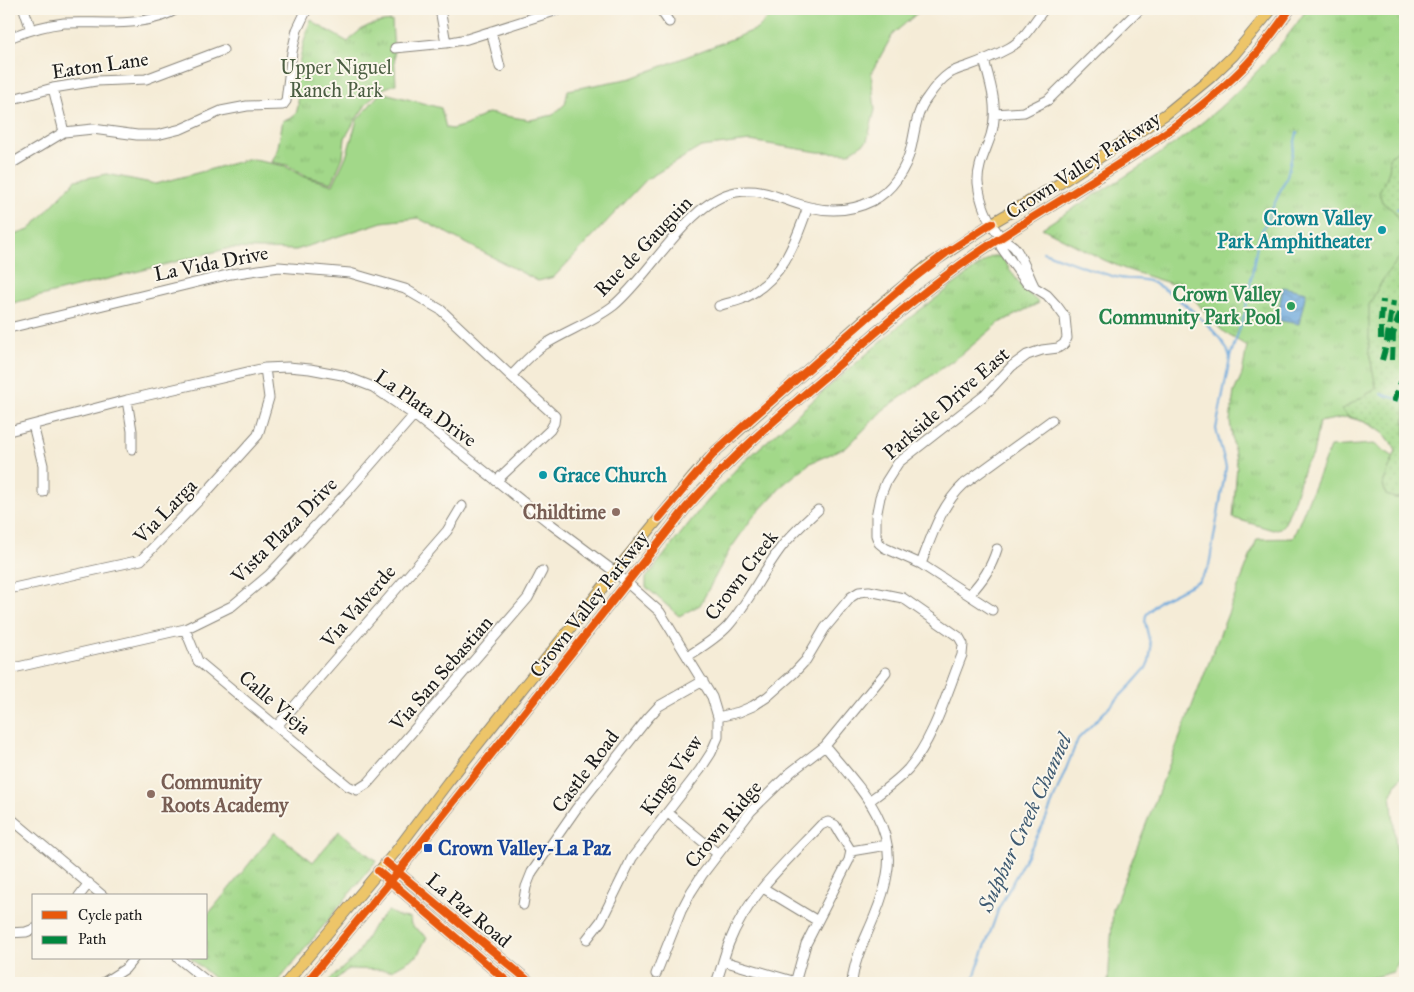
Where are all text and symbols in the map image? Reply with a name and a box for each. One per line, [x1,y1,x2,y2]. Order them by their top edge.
street label: Eaton Lane [50,46,150,84]
park label: Upper Niguel Ranch Park [280,55,393,102]
street label: Crown Valley Parkway [1001,106,1165,224]
street label: Rue de Gauguin [589,191,698,302]
place label: Crown Valley Park Amphitheater [1217,206,1374,254]
marker: Crown Valley Park Amphitheater [1376,224,1388,236]
street label: La Vida Drive [152,240,270,286]
place label: Crown Valley Community Park Pool [1099,282,1283,330]
marker: Crown Valley Community Park Pool [1285,300,1297,312]
street label: Parkside Drive East [878,342,1014,464]
street label: La Plata Drive [370,364,482,452]
place label: Grace Church [553,463,668,487]
marker: Grace Church [537,469,549,481]
street label: Vista Plaza Drive [225,472,342,589]
street label: Via Larga [128,473,203,550]
place label: Childtime [523,500,607,524]
marker: Childtime [610,506,622,518]
street label: Crown Valley Parkway [524,525,654,682]
street label: Crown Creek [699,525,783,625]
street label: Via Valverde [315,560,400,653]
street label: Via San Sebastian [384,611,498,736]
street label: Calle Vieja [234,665,316,739]
street label: Castle Road [546,725,624,817]
water label: Sulphur Creek Channel [972,728,1079,917]
street label: Kings View [635,730,709,820]
place label: Community Roots Academy [161,770,290,818]
street label: Crown Ridge [680,775,767,873]
marker: Community Roots Academy [145,788,157,800]
place label: Crown Valley-La Paz [438,836,612,861]
marker: Crown Valley-La Paz [422,842,434,854]
street label: La Paz Road [422,868,516,952]
legend [32,894,208,960]
text: Cycle path [78,906,143,924]
text: Path [78,930,107,948]

